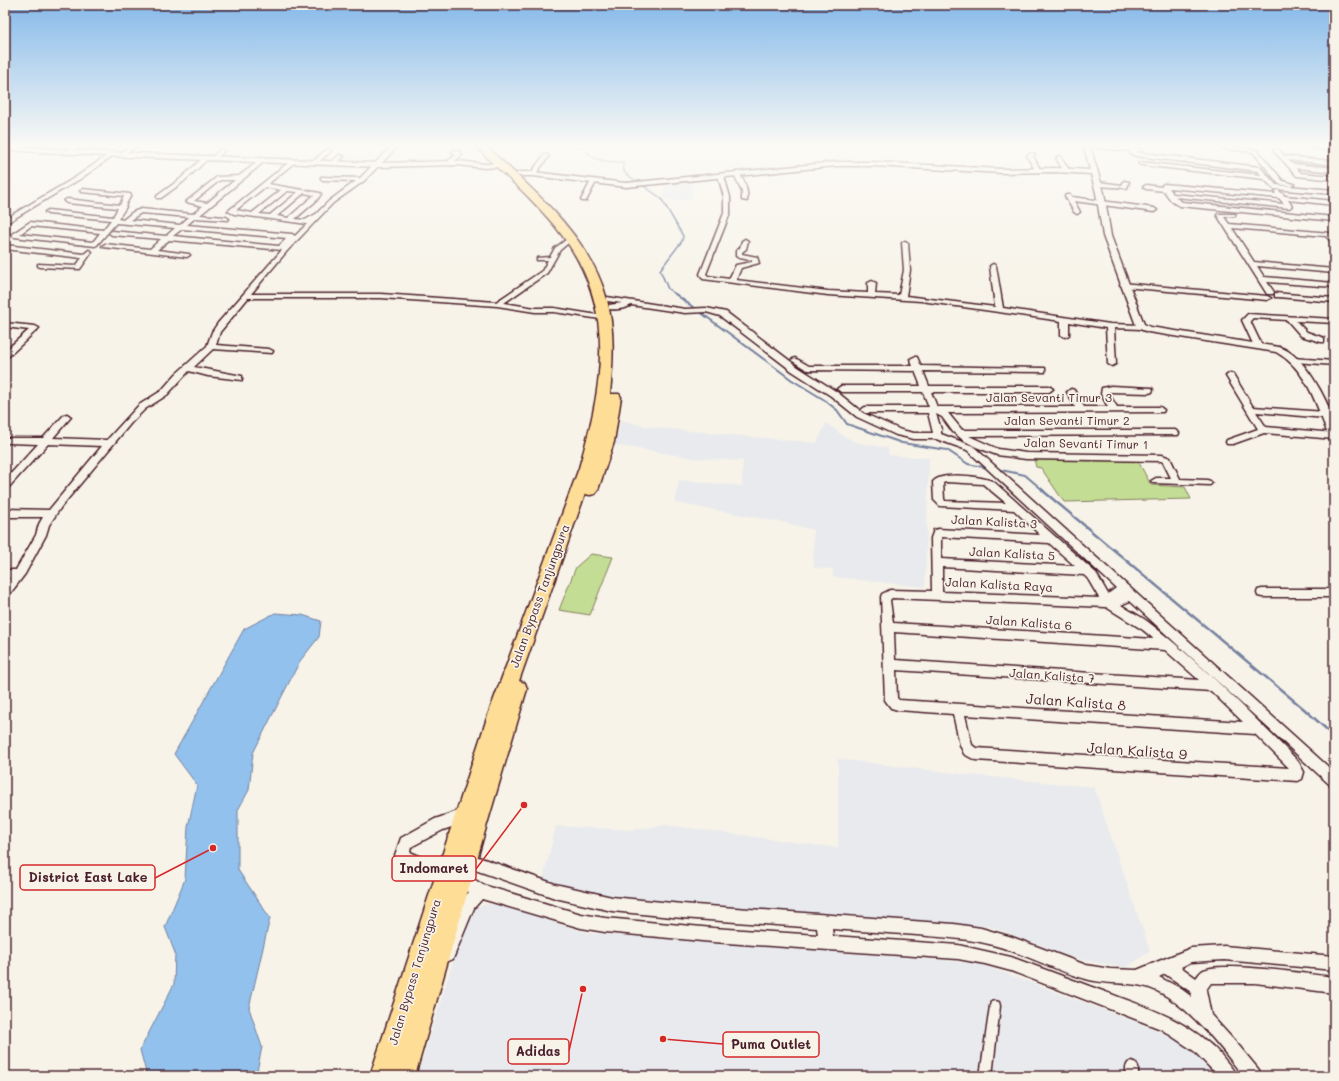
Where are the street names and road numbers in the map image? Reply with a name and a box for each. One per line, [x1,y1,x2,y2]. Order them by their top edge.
street label: Jalan Sevanti Timur 3 [986,389,1112,405]
street label: Jalan Sevanti Timur 2 [1004,412,1130,428]
street label: Jalan Sevanti Timur 1 [1024,434,1148,452]
street label: Jalan Kalista 3 [951,511,1037,531]
street label: Jalan Bypass Tanjungpura [506,522,573,670]
street label: Jalan Kalista 5 [969,543,1055,563]
street label: Jalan Kalista Raya [945,573,1053,595]
street label: Jalan Kalista 6 [986,611,1073,633]
street label: Jalan Kalista 7 [1009,664,1096,686]
street label: Jalan Kalista 8 [1025,689,1127,714]
street label: Jalan Kalista 9 [1086,738,1188,763]
street label: Jalan Bypass Tanjungpura [384,897,444,1047]

